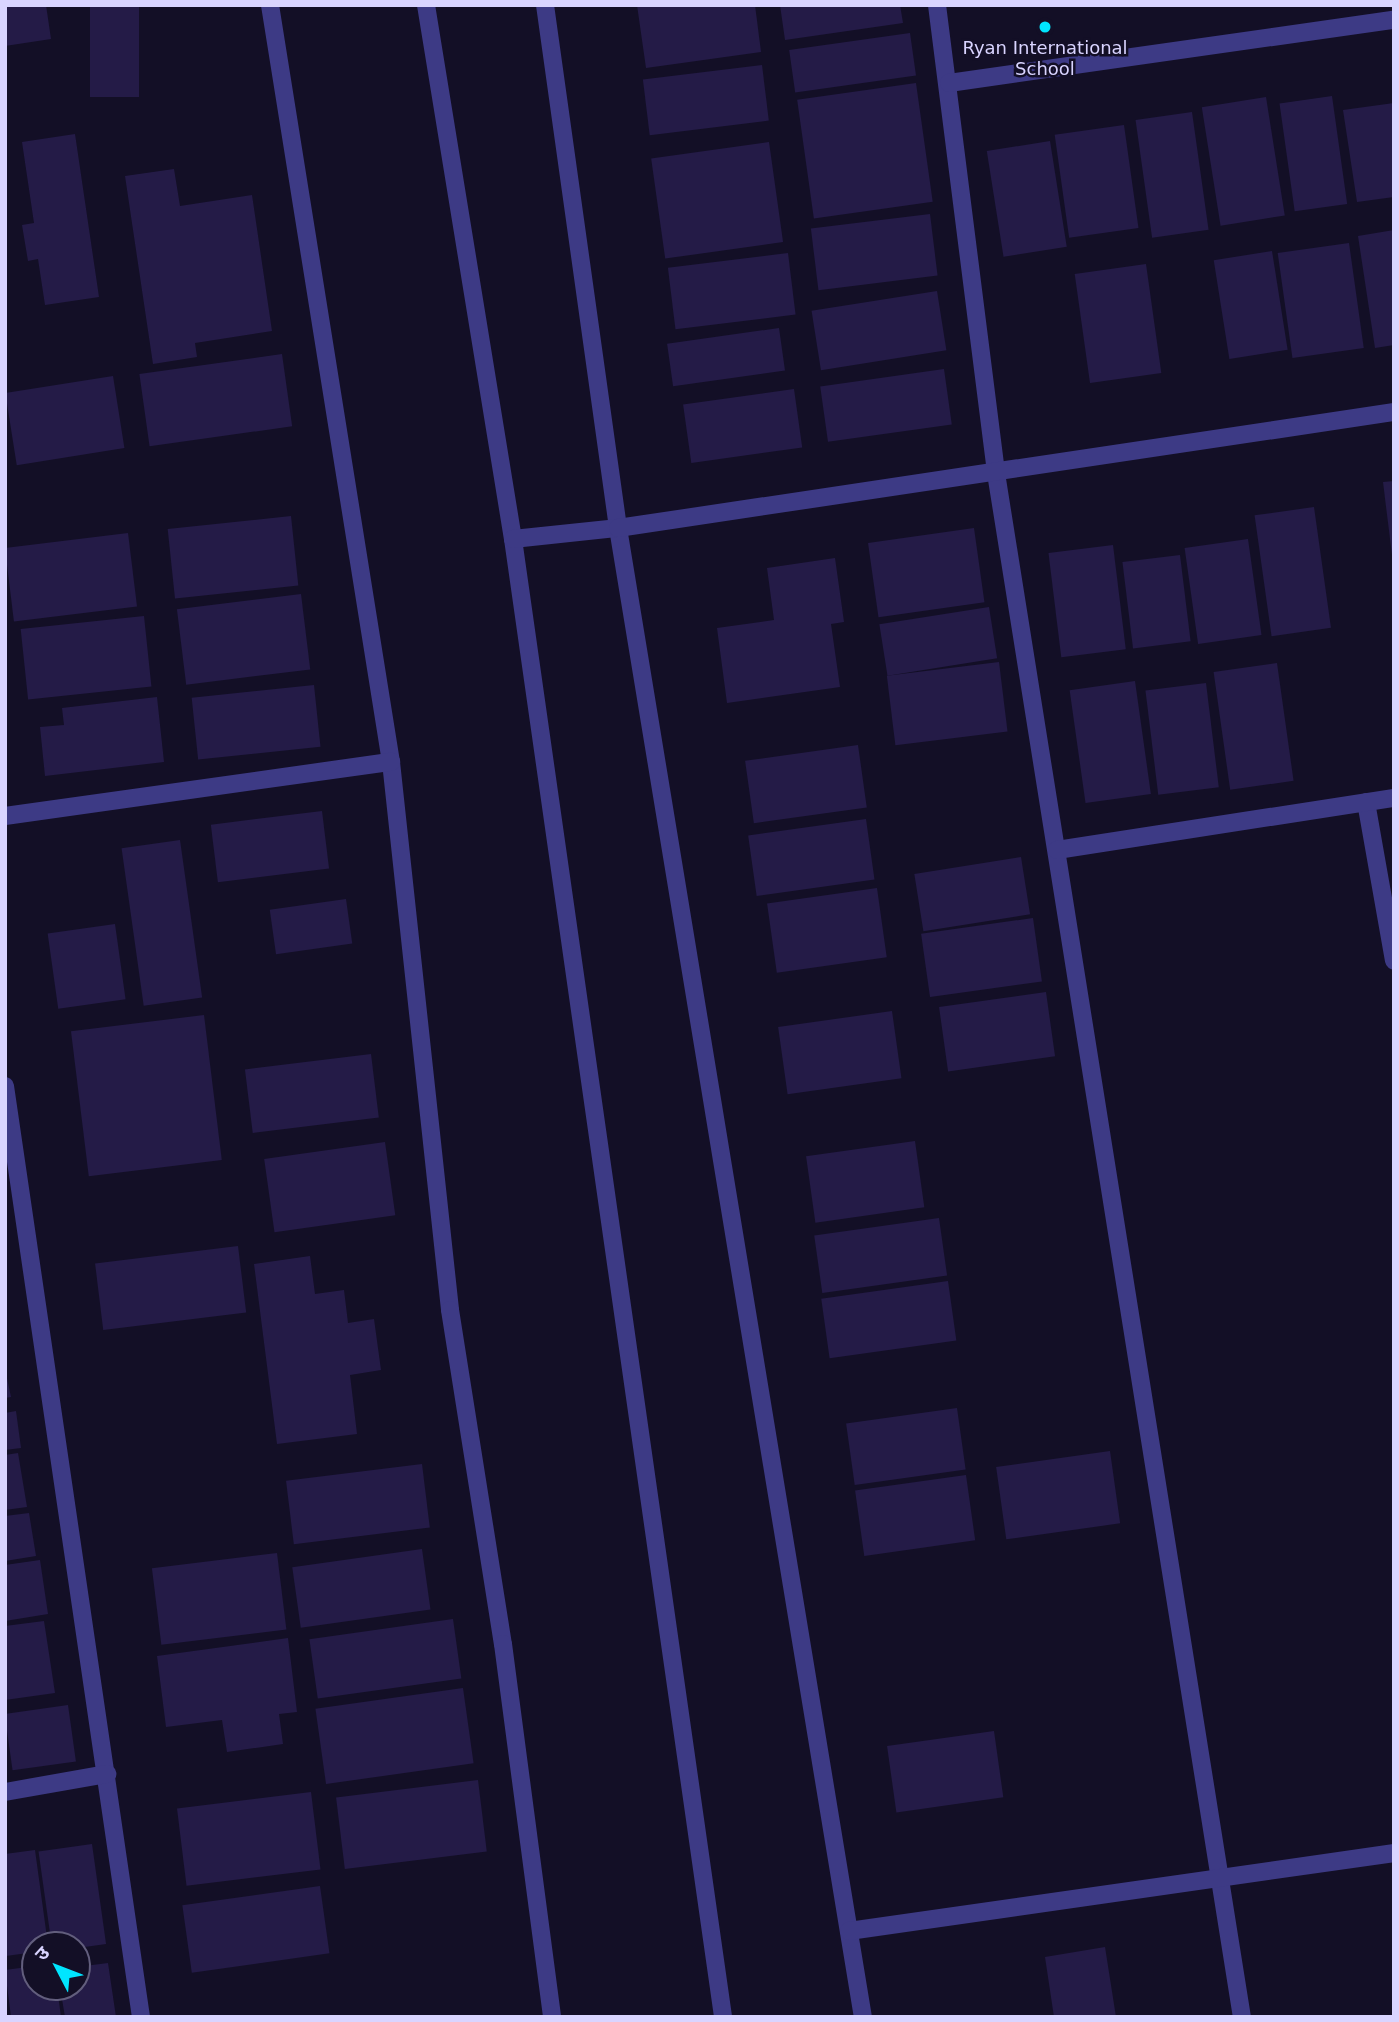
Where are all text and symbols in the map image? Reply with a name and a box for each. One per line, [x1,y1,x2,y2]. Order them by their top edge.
marker: Ryan International School [1037,19,1053,35]
place label: Ryan International School [962,38,1128,80]
north arrow [21,1931,91,2001]
text: उ [30,1942,54,1965]

